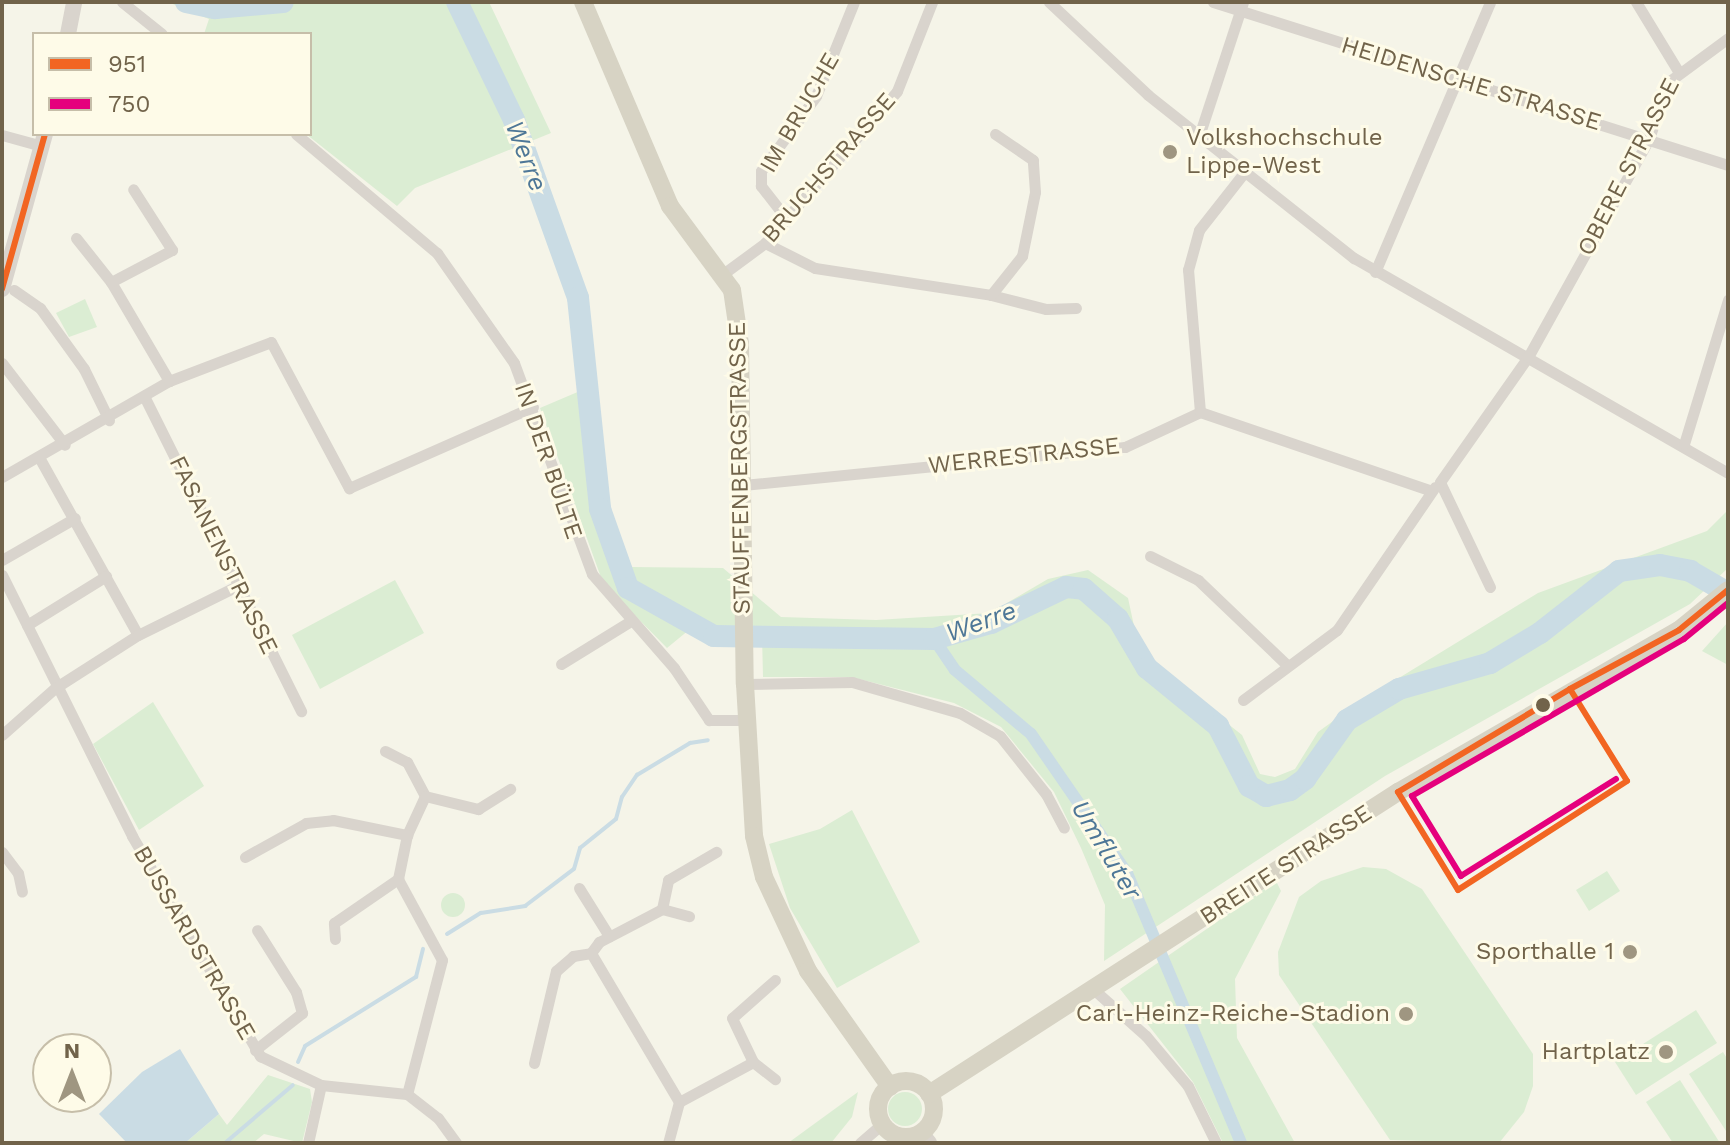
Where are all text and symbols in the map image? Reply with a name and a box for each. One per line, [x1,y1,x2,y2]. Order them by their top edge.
street label: HEIDENSCHE STRASSE [1338,31,1604,137]
legend [32,32,312,136]
street label: IM BRUCHE [754,48,846,178]
text: 951 [108,50,146,78]
street label: OBERE STRASSE [1572,73,1686,261]
street label: BRUCHSTRASSE [756,87,902,249]
text: 750 [108,90,150,118]
water label: Werre [498,116,554,196]
place label: Volkshochschule Lippe-West [1186,124,1383,180]
marker: Volkshochschule Lippe-West [1161,143,1179,161]
street label: STAUFFENBERGSTRASSE [723,322,757,614]
street label: IN DER BÜLTE [508,379,588,543]
street label: WERRESTRASSE [927,432,1121,480]
street label: FASANENSTRASSE [162,451,284,659]
water label: Werre [941,595,1021,649]
unlabelled marker [1535,697,1551,713]
water label: Umfluter [1064,794,1148,906]
street label: BREITE STRASSE [1195,799,1377,931]
street label: BUSSARDSTRASSE [127,841,261,1045]
place label: Sporthalle 1 [1476,938,1614,966]
marker: Sporthalle 1 [1621,943,1639,961]
place label: Carl-Heinz-Reiche-Stadion [1076,1000,1390,1028]
marker: Carl-Heinz-Reiche-Stadion [1397,1005,1415,1023]
north arrow [32,1033,112,1113]
text: N [64,1038,80,1063]
place label: Hartplatz [1541,1038,1650,1066]
marker: Hartplatz [1657,1043,1675,1061]

